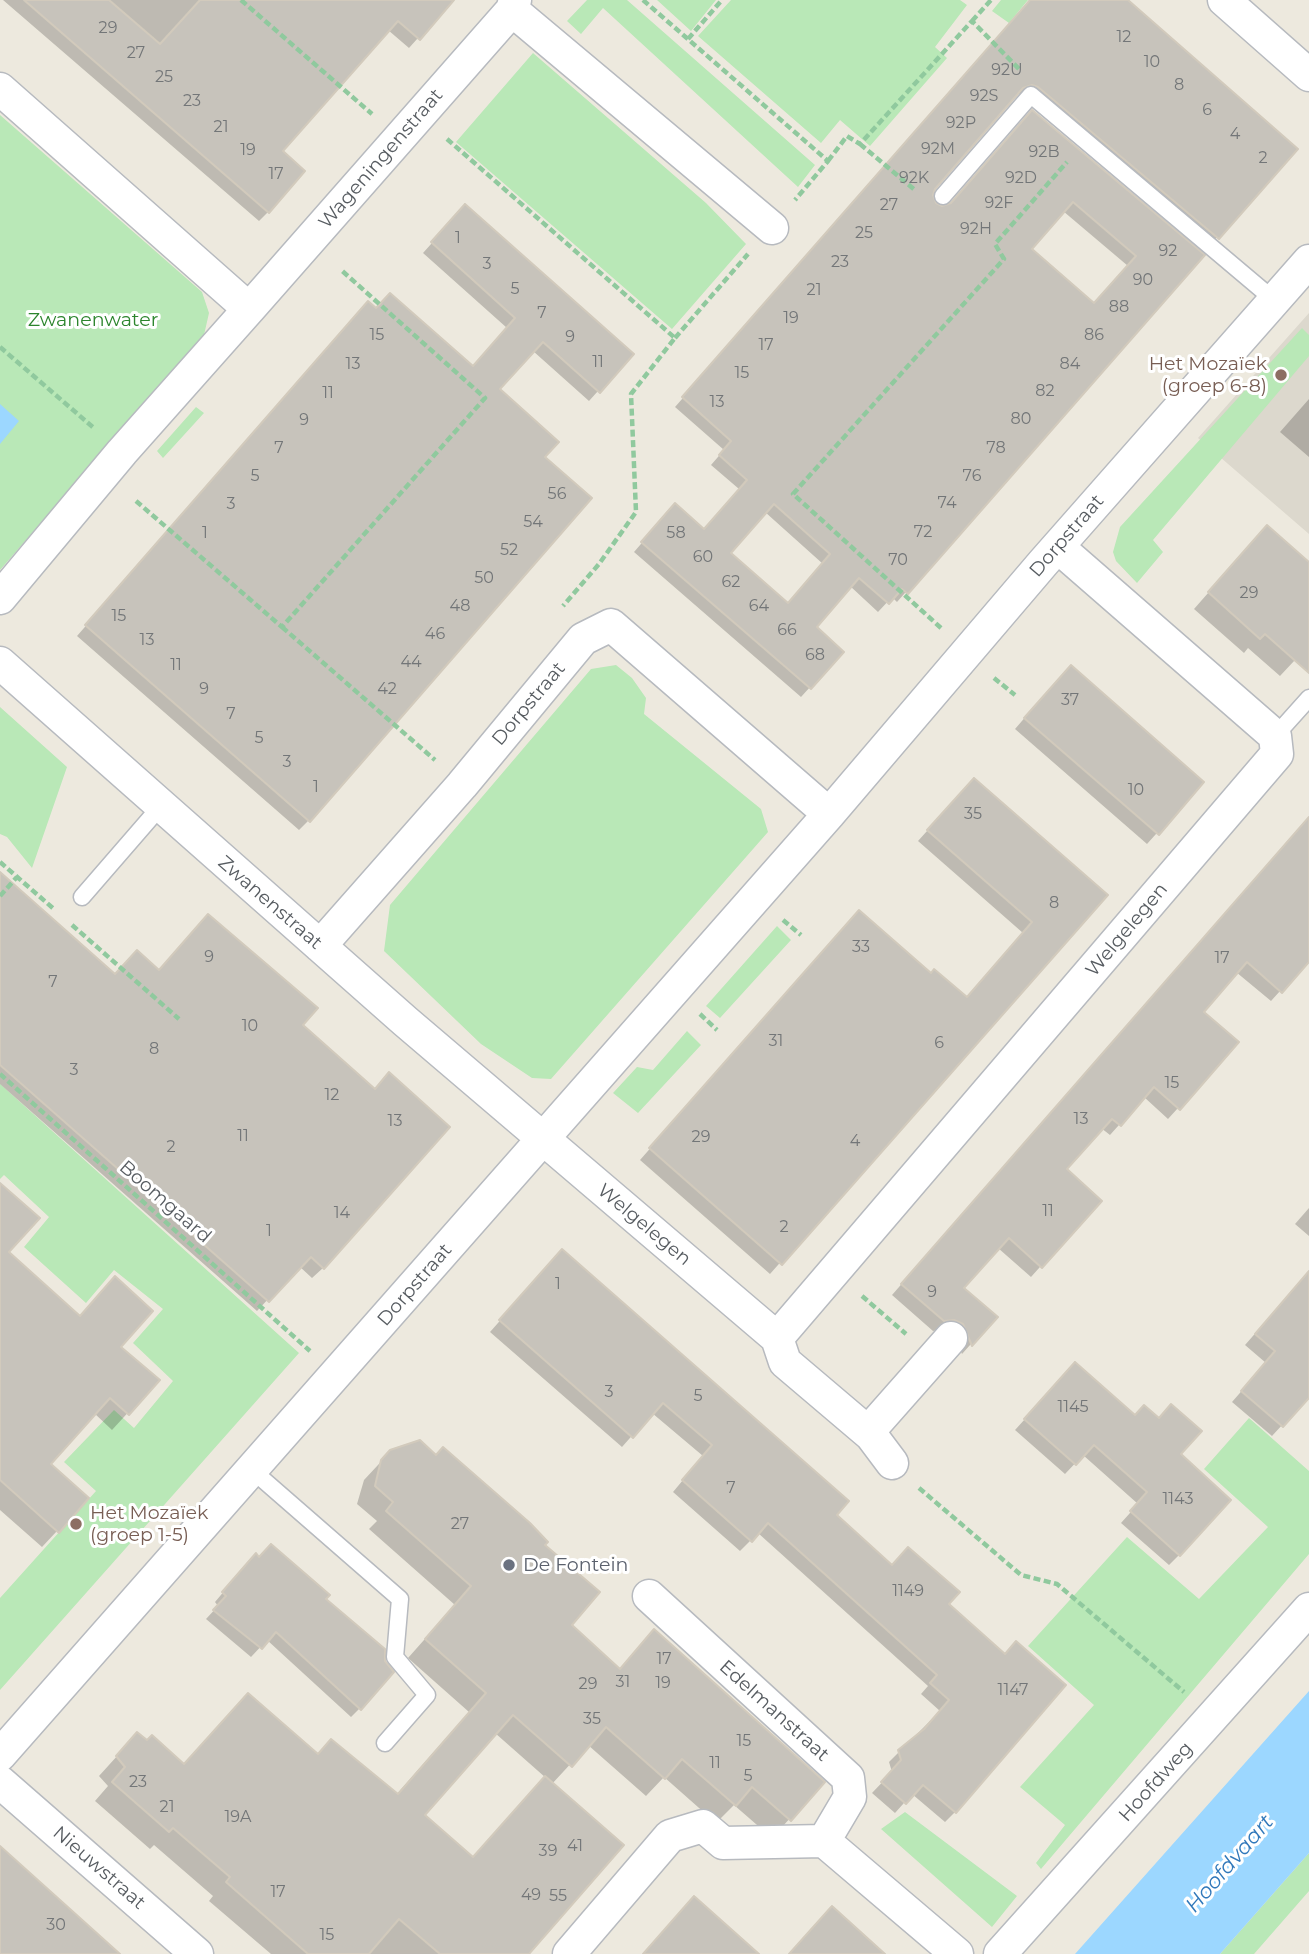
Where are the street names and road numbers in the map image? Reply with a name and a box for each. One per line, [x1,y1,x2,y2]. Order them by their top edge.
street label: Wageningenstraat [314,84,448,234]
street label: Dorpstraat [1025,490,1109,582]
street label: Dorpstraat [488,658,570,750]
street label: Zwanenstraat [213,852,327,954]
street label: Welgelegen [1081,879,1173,981]
street label: Boomgaard [115,1156,215,1248]
street label: Welgelegen [593,1179,695,1271]
street label: Dorpstraat [373,1239,457,1331]
street label: Edelmanstraat [714,1656,834,1766]
street label: Hoofdweg [1114,1737,1198,1827]
street label: Nieuwstraat [48,1822,150,1914]

